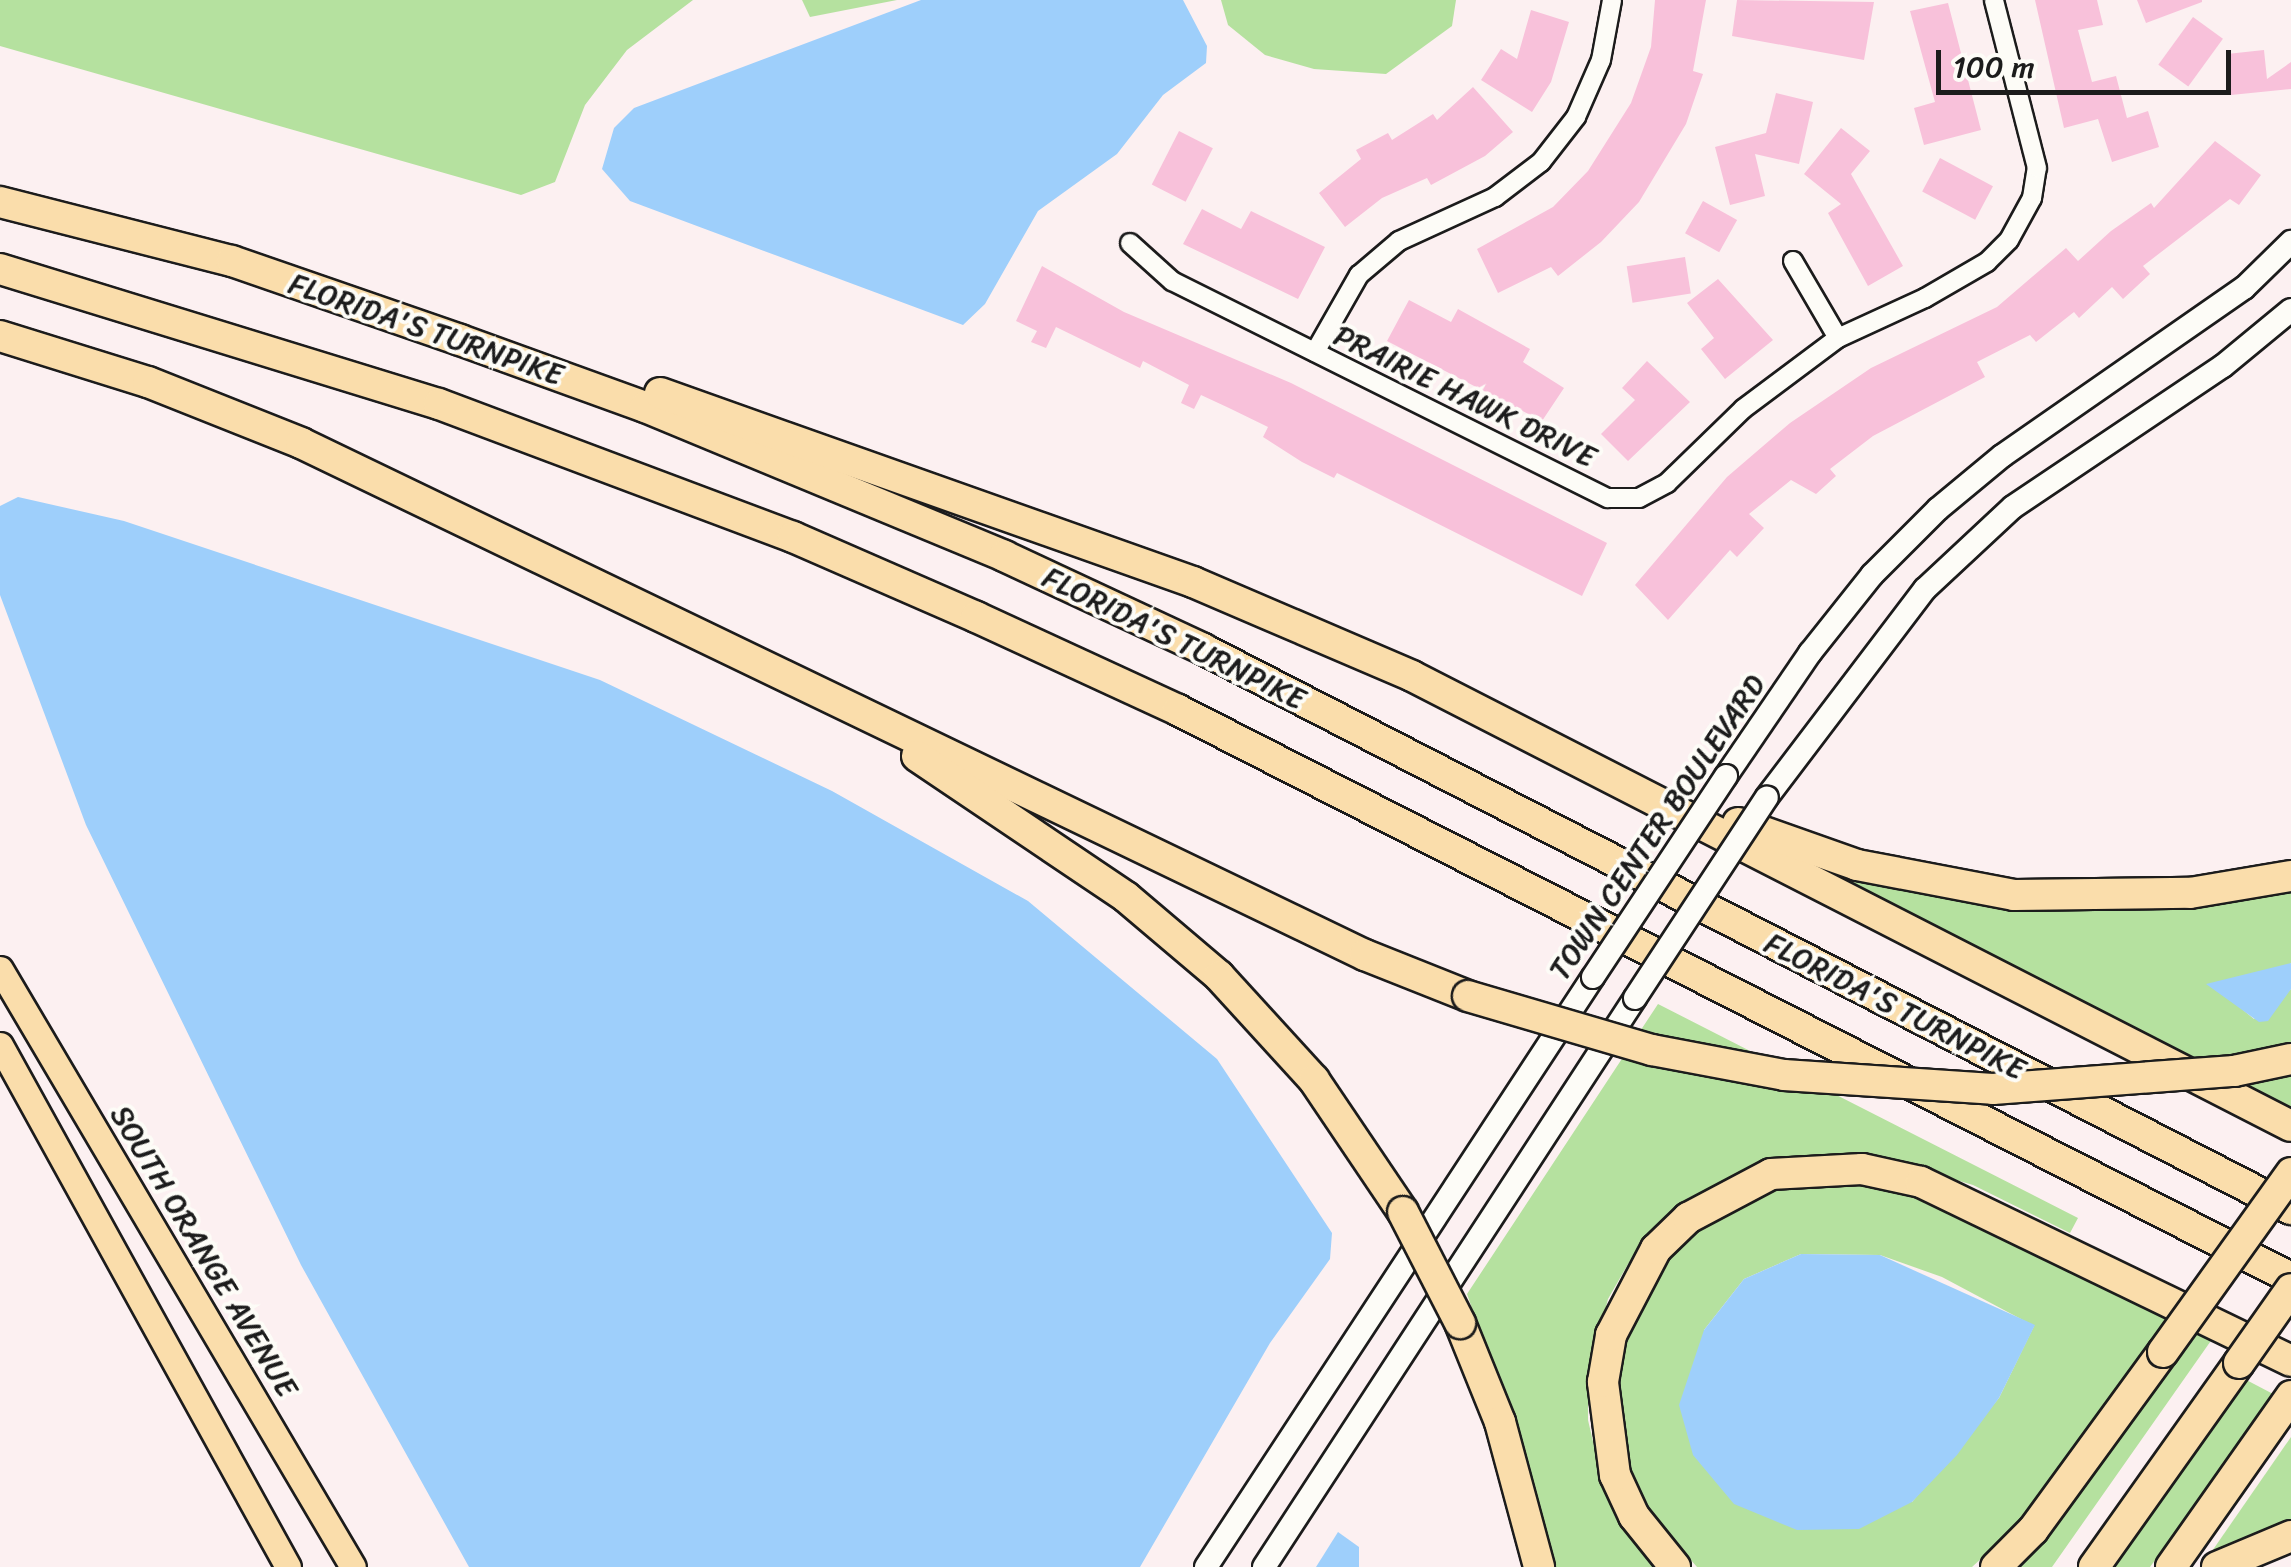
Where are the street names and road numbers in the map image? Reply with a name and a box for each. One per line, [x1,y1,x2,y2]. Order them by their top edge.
street label: FLORIDA'S TURNPIKE [283,265,569,393]
street label: PRAIRIE HAWK DRIVE [1327,316,1603,476]
street label: FLORIDA'S TURNPIKE [1036,558,1312,718]
street label: TOWN CENTER BOULEVARD [1540,666,1774,988]
street label: FLORIDA'S TURNPIKE [1758,924,2032,1088]
street label: SOUTH ORANGE AVENUE [102,1098,306,1404]

